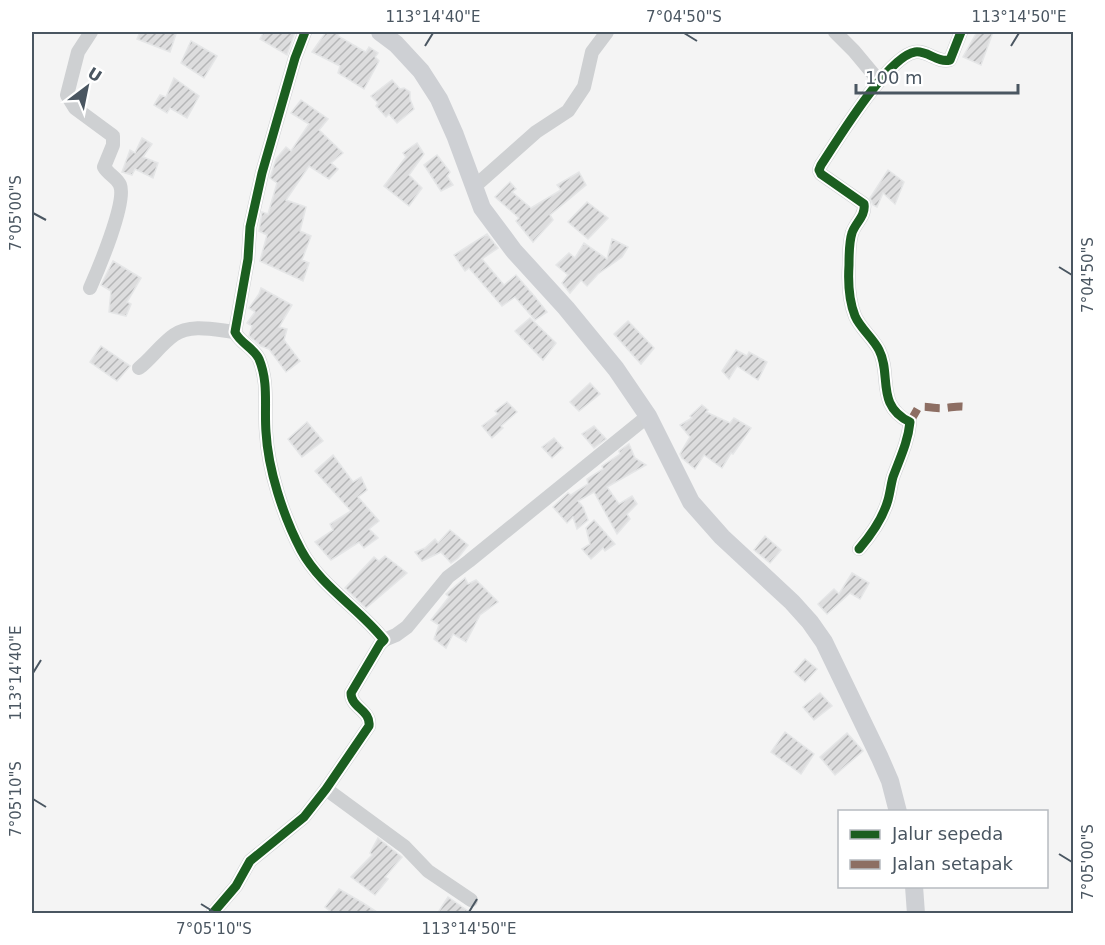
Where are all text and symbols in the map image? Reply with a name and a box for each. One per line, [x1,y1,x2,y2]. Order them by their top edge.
text: 113°14'40"E [386,8,480,26]
text: 7°04'50"S [646,8,722,26]
text: 113°14'50"E [972,8,1066,26]
north arrow [57,57,117,117]
scale bar [856,57,1018,95]
text: U [84,63,105,86]
text: 100 m [865,67,923,88]
text: 7°05'00"S [7,175,25,251]
text: 7°04'50"S [1079,237,1097,313]
text: 113°14'40"E [7,626,25,720]
text: 7°05'10"S [7,761,25,837]
legend [838,810,1048,888]
text: Jalur sepeda [891,823,1003,844]
text: 7°05'00"S [1079,824,1097,900]
text: Jalan setapak [891,853,1013,874]
text: 7°05'10"S [176,920,252,938]
text: 113°14'50"E [422,920,516,938]

